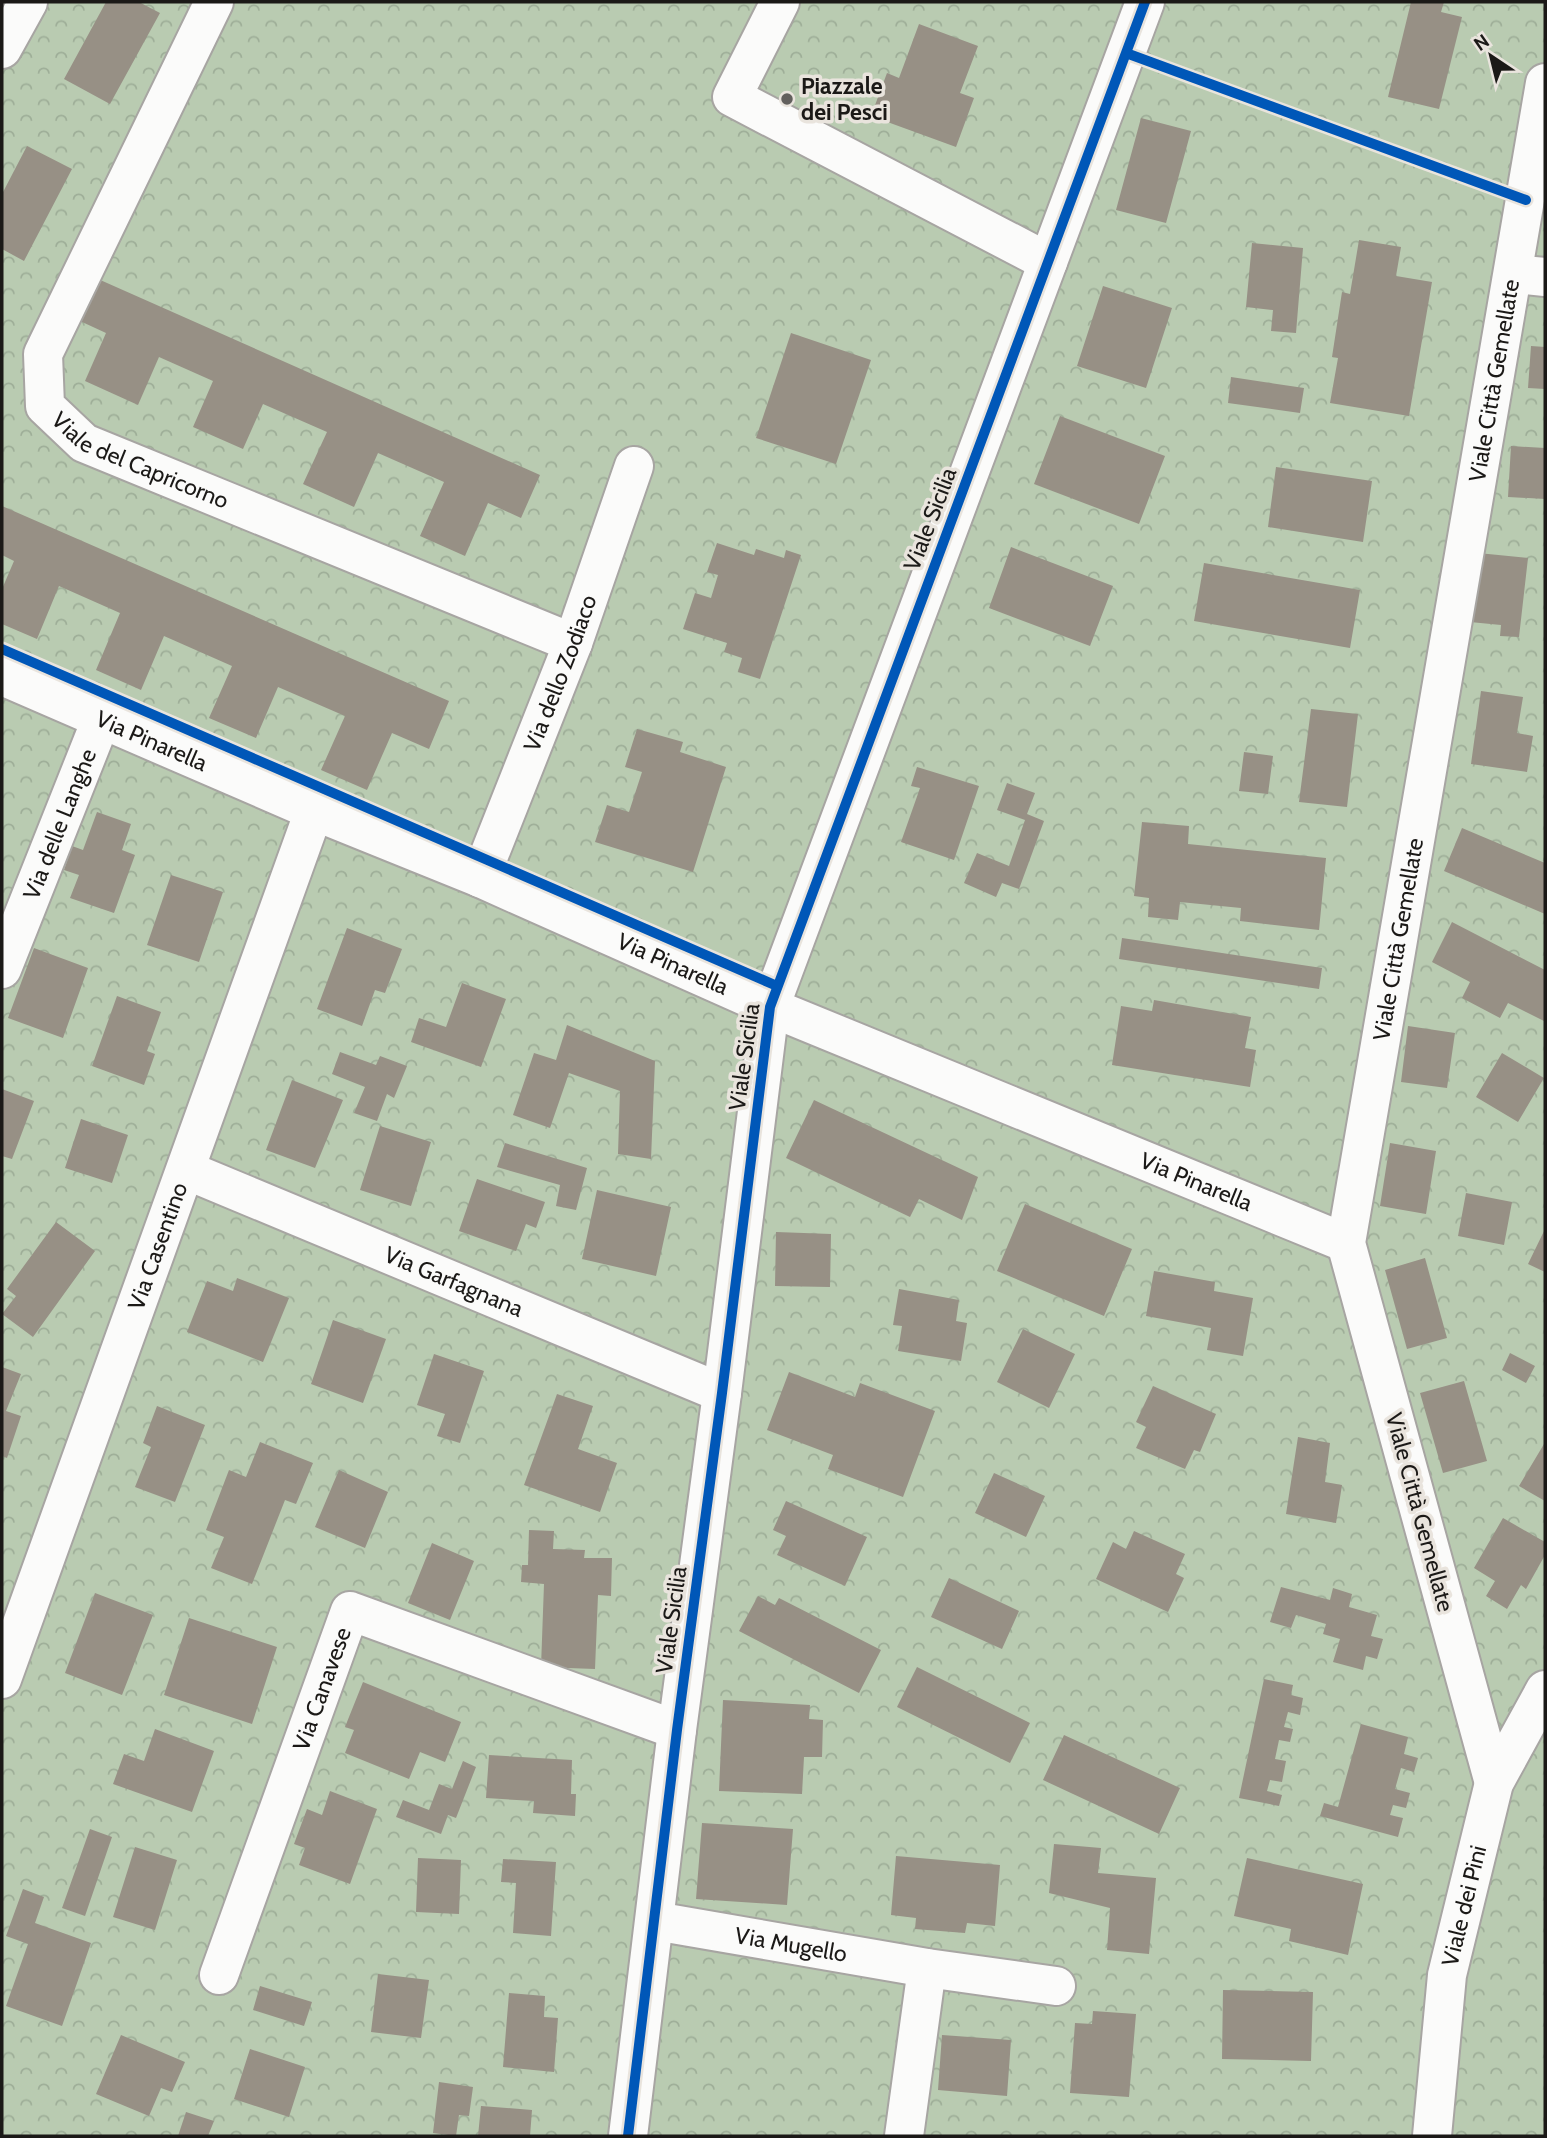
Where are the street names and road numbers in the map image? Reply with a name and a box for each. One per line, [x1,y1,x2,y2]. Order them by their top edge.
street label: Viale Città Gemellate [1463,277,1525,484]
street label: Viale del Capricorno [46,406,233,515]
street label: Viale Sicilia [898,464,962,574]
street label: Via dello Zodiaco [517,591,603,756]
street label: Via Pinarella [92,704,212,777]
street label: Via delle Langhe [17,745,102,903]
street label: Viale Città Gemellate [1367,836,1429,1043]
street label: Via Pinarella [613,927,733,1001]
street label: Viale Sicilia [723,1002,765,1112]
street label: Via Pinarella [1136,1146,1256,1217]
street label: Via Casentino [122,1179,193,1314]
street label: Via Garfagnana [380,1240,527,1323]
street label: Viale Città Gemellate [1380,1409,1460,1615]
street label: Viale Sicilia [650,1565,692,1675]
street label: Via Canavese [287,1623,357,1754]
street label: Viale dei Pini [1436,1842,1492,1969]
street label: Via Mugello [733,1921,849,1968]

